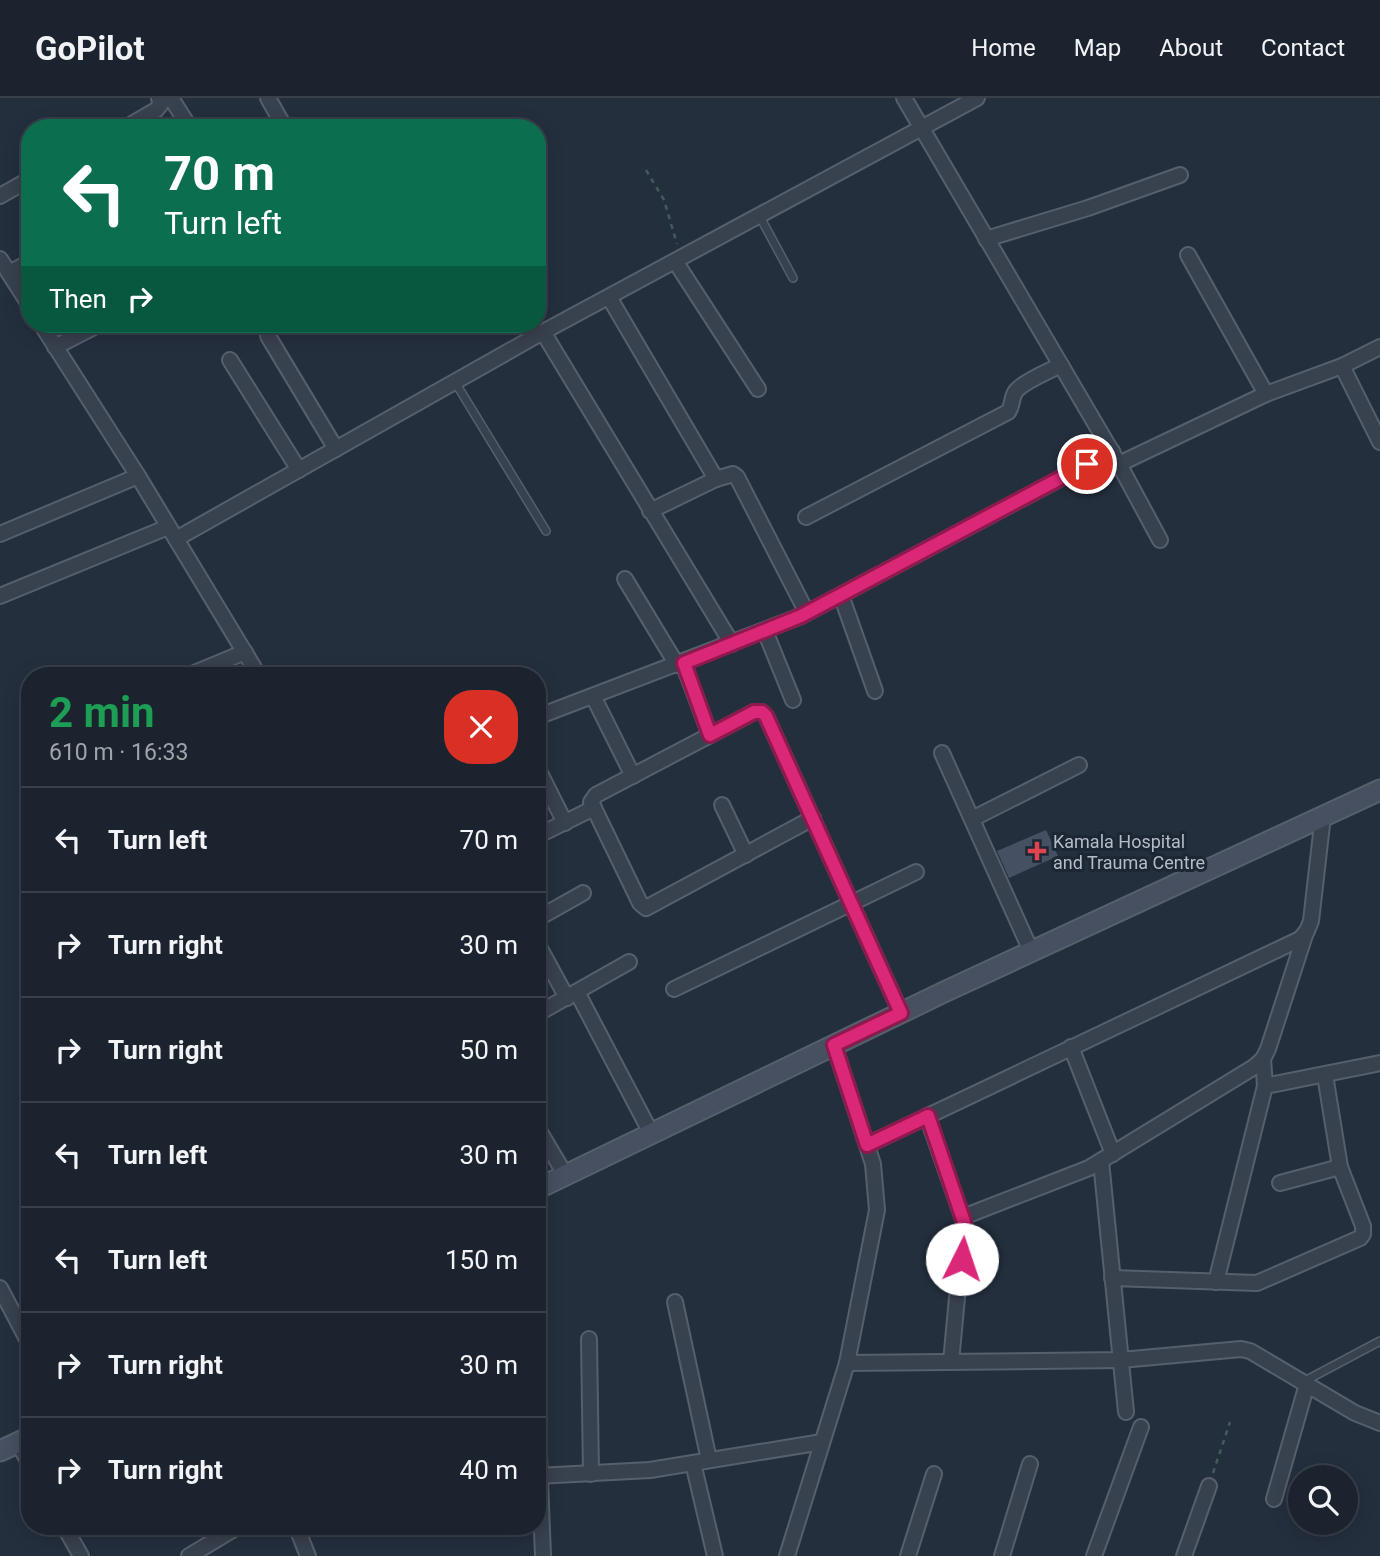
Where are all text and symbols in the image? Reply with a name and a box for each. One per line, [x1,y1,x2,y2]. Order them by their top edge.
text: GoPilot [35,29,145,68]
text: Home [971,34,1036,62]
text: Map [1074,34,1121,62]
text: About [1159,34,1223,62]
text: Contact [1261,34,1345,62]
text: 70 m [164,145,275,202]
icon: left [49,147,140,238]
text: Turn left [164,204,282,242]
icon: right [121,280,159,318]
text: Then [49,284,107,314]
pin [1057,434,1117,494]
icon: arrive [1068,445,1106,483]
text: 2 min [49,688,155,737]
button: close [444,690,518,764]
text: 610 m · 16:33 [49,739,188,766]
icon: left [49,821,87,859]
text: Turn left [108,825,207,855]
text: 70 m [460,825,518,855]
place label: Kamala Hospital and Trauma Centre [1053,831,1205,873]
marker: Kamala Hospital and Trauma Centre [1027,841,1047,861]
icon: right [49,926,87,964]
text: Turn right [108,930,223,960]
text: 30 m [460,930,518,960]
icon: right [49,1031,87,1069]
text: Turn right [108,1035,223,1065]
text: 50 m [460,1035,518,1065]
icon: left [49,1136,87,1174]
text: Turn left [108,1140,207,1170]
text: 30 m [460,1140,518,1170]
position arrow [925,1222,999,1296]
icon: left [49,1241,87,1279]
text: Turn left [108,1245,207,1275]
text: 150 m [445,1245,518,1275]
icon: right [49,1346,87,1384]
text: Turn right [108,1350,223,1380]
text: 30 m [460,1350,518,1380]
icon: right [49,1451,87,1489]
text: Turn right [108,1455,223,1485]
text: 40 m [460,1455,518,1485]
map controls [1288,1465,1358,1535]
button: search [1288,1465,1358,1535]

